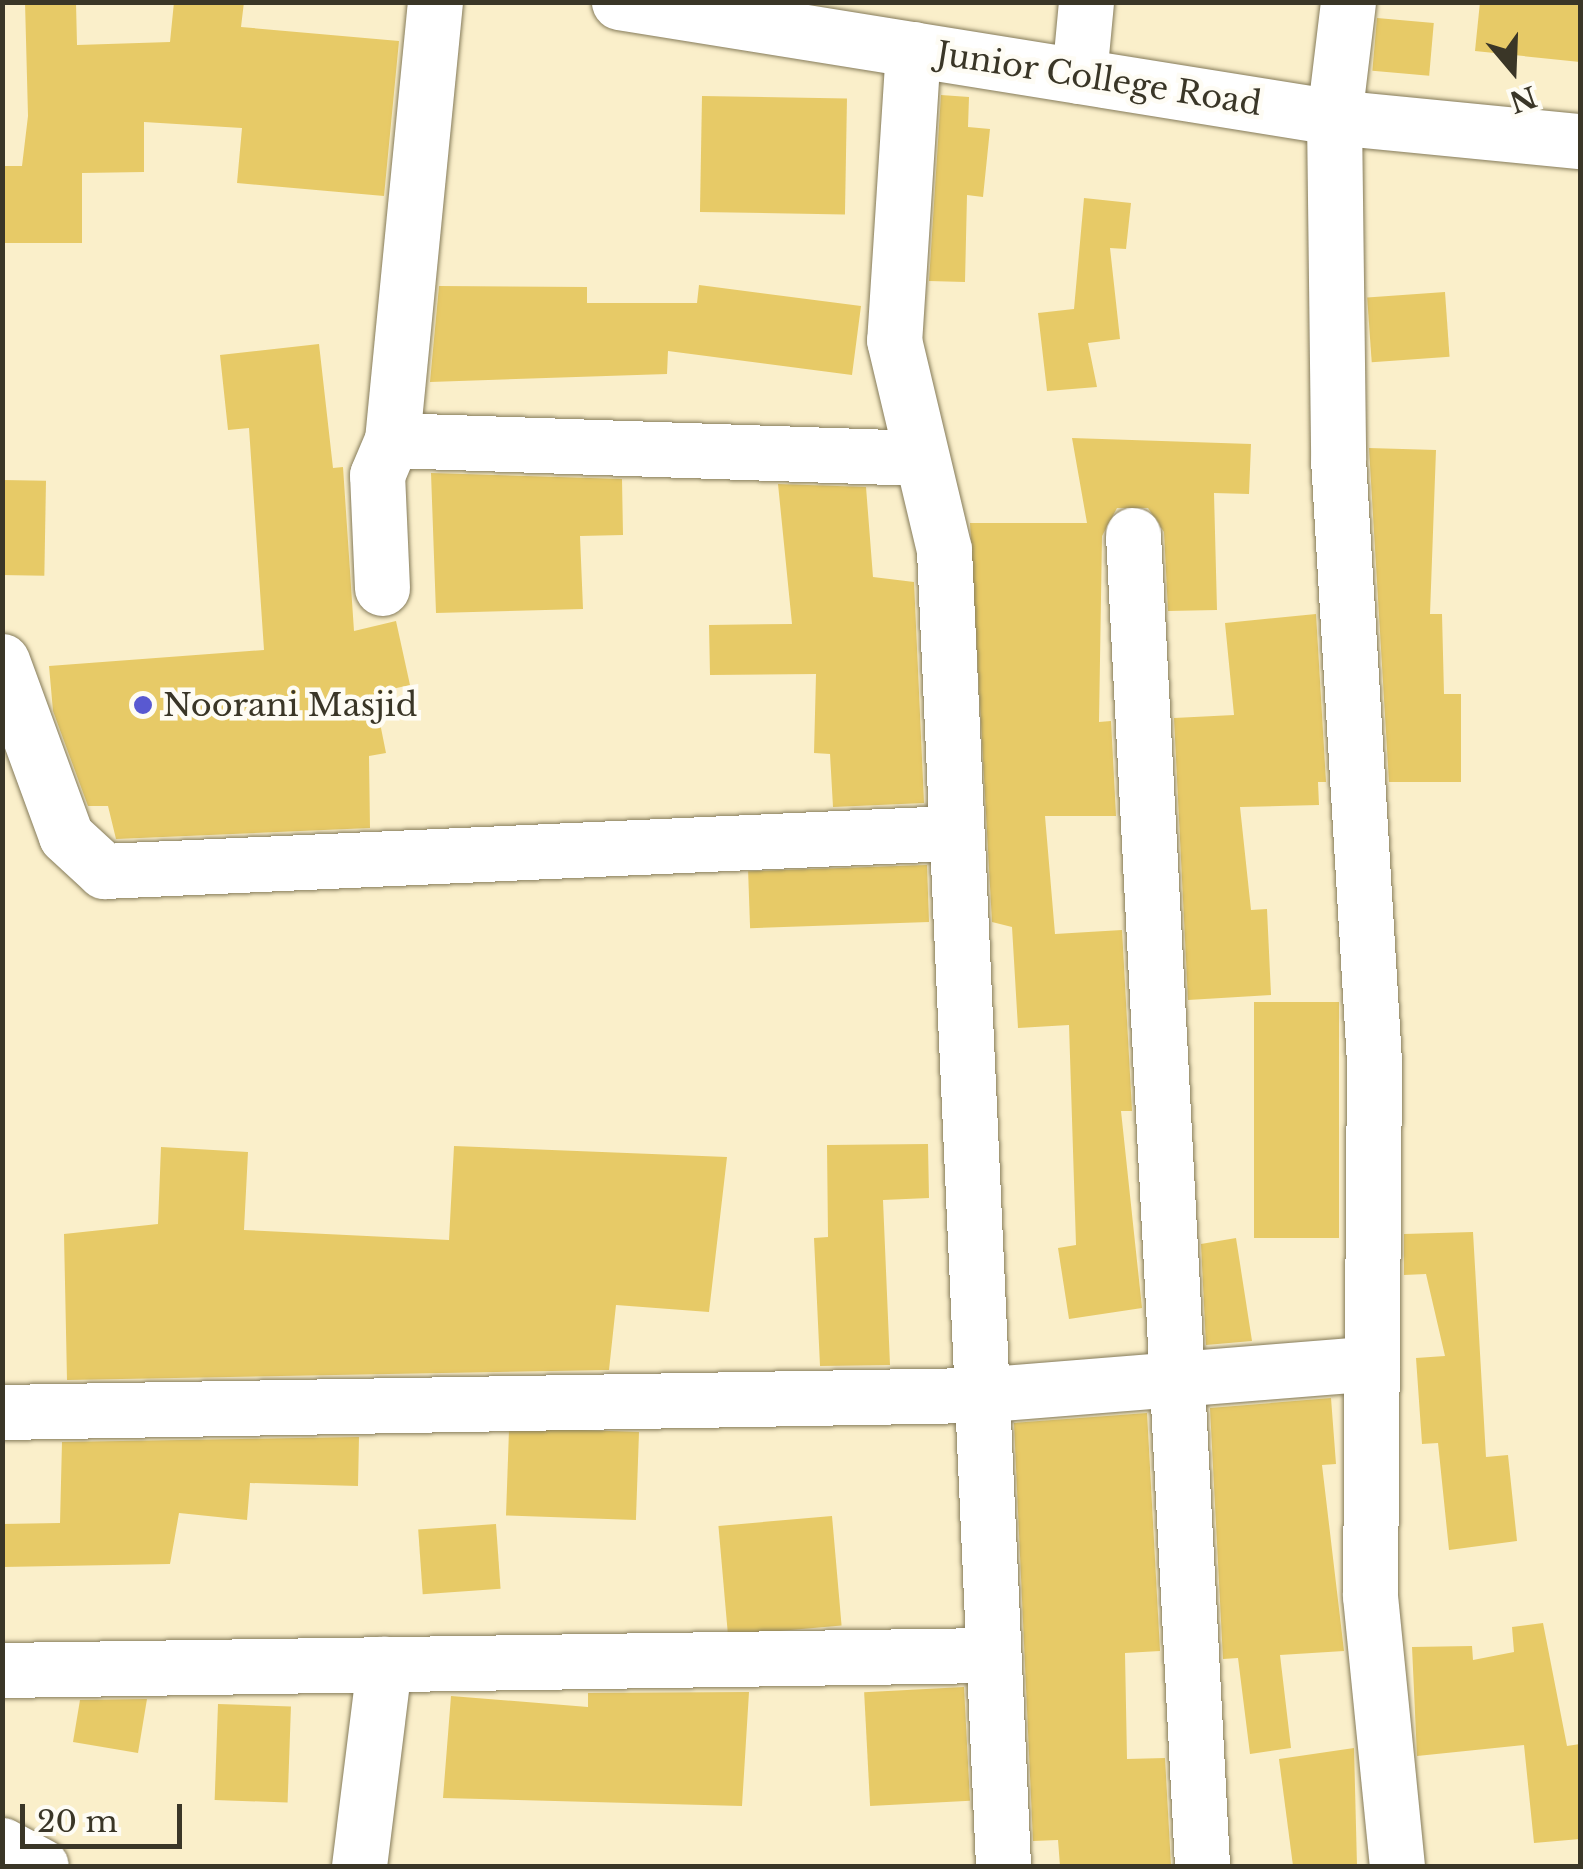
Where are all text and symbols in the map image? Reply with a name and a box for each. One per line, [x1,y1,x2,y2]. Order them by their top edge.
north arrow [1463,20,1563,120]
street label: Junior College Road [933,34,1265,124]
text: N [1505,78,1541,120]
place label: Noorani Masjid [163,686,417,724]
marker: Noorani Masjid [132,694,154,716]
scale bar [25,1784,188,1846]
text: 20 m [37,1803,118,1840]

